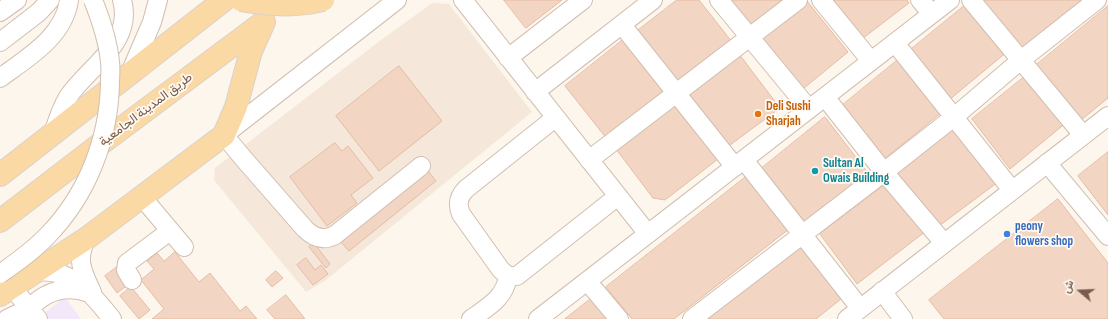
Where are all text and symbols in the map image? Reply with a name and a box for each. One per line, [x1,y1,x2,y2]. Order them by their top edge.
street label: طريق المدينة الجامعية [96,70,196,150]
place label: Deli Sushi Sharjah [766,99,811,130]
marker: Deli Sushi Sharjah [753,109,763,119]
place label: Sultan Al Owais Building [823,156,889,187]
marker: Sultan Al Owais Building [810,166,820,176]
place label: peony flowers shop [1015,219,1073,250]
marker: peony flowers shop [1002,229,1012,239]
north arrow [1060,271,1100,311]
text: ش [1060,279,1076,295]

